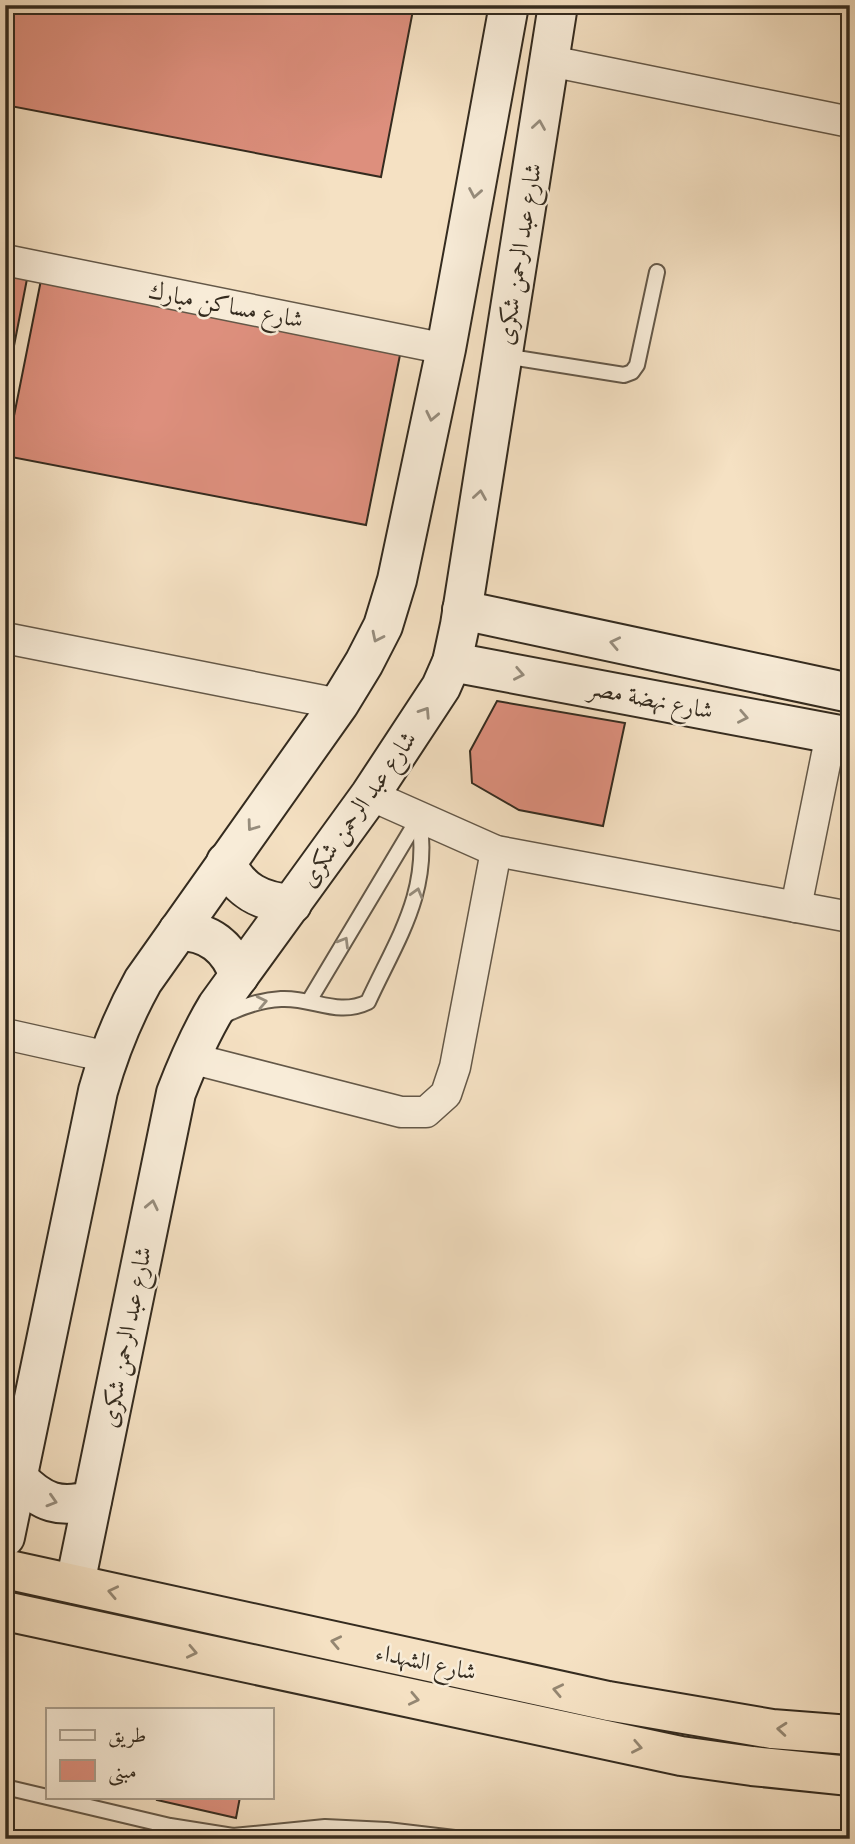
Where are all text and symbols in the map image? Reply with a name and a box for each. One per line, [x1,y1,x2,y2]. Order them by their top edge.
one-way arrow [531,119,546,131]
street label: شارع عبد الرحمن شكرى [487,160,553,348]
one-way arrow [468,187,483,199]
street label: شارع مساكن مبارك [145,272,307,340]
one-way arrow [425,410,440,422]
one-way arrow [472,489,487,501]
one-way arrow [372,630,386,642]
one-way arrow [609,637,621,651]
one-way arrow [513,666,525,681]
street label: شارع نهضة مصر [582,669,716,731]
one-way arrow [416,707,429,720]
one-way arrow [737,709,749,724]
street label: شارع عبد الرحمن شكرى [291,723,427,896]
one-way arrow [248,818,260,831]
one-way arrow [408,887,423,899]
one-way arrow [336,937,349,950]
one-way arrow [256,996,268,1010]
one-way arrow [144,1199,159,1211]
street label: شارع عبد الرحمن شكرى [91,1243,163,1431]
one-way arrow [46,1492,58,1507]
one-way arrow [107,1586,119,1601]
street label: شارع الشهداء [372,1634,480,1692]
one-way arrow [330,1635,342,1650]
one-way arrow [186,1643,198,1658]
one-way arrow [552,1684,564,1699]
one-way arrow [408,1691,420,1706]
legend [46,1708,273,1798]
text: طريق [108,1719,146,1750]
one-way arrow [776,1722,787,1737]
one-way arrow [631,1739,643,1754]
text: مبنى [108,1755,137,1786]

